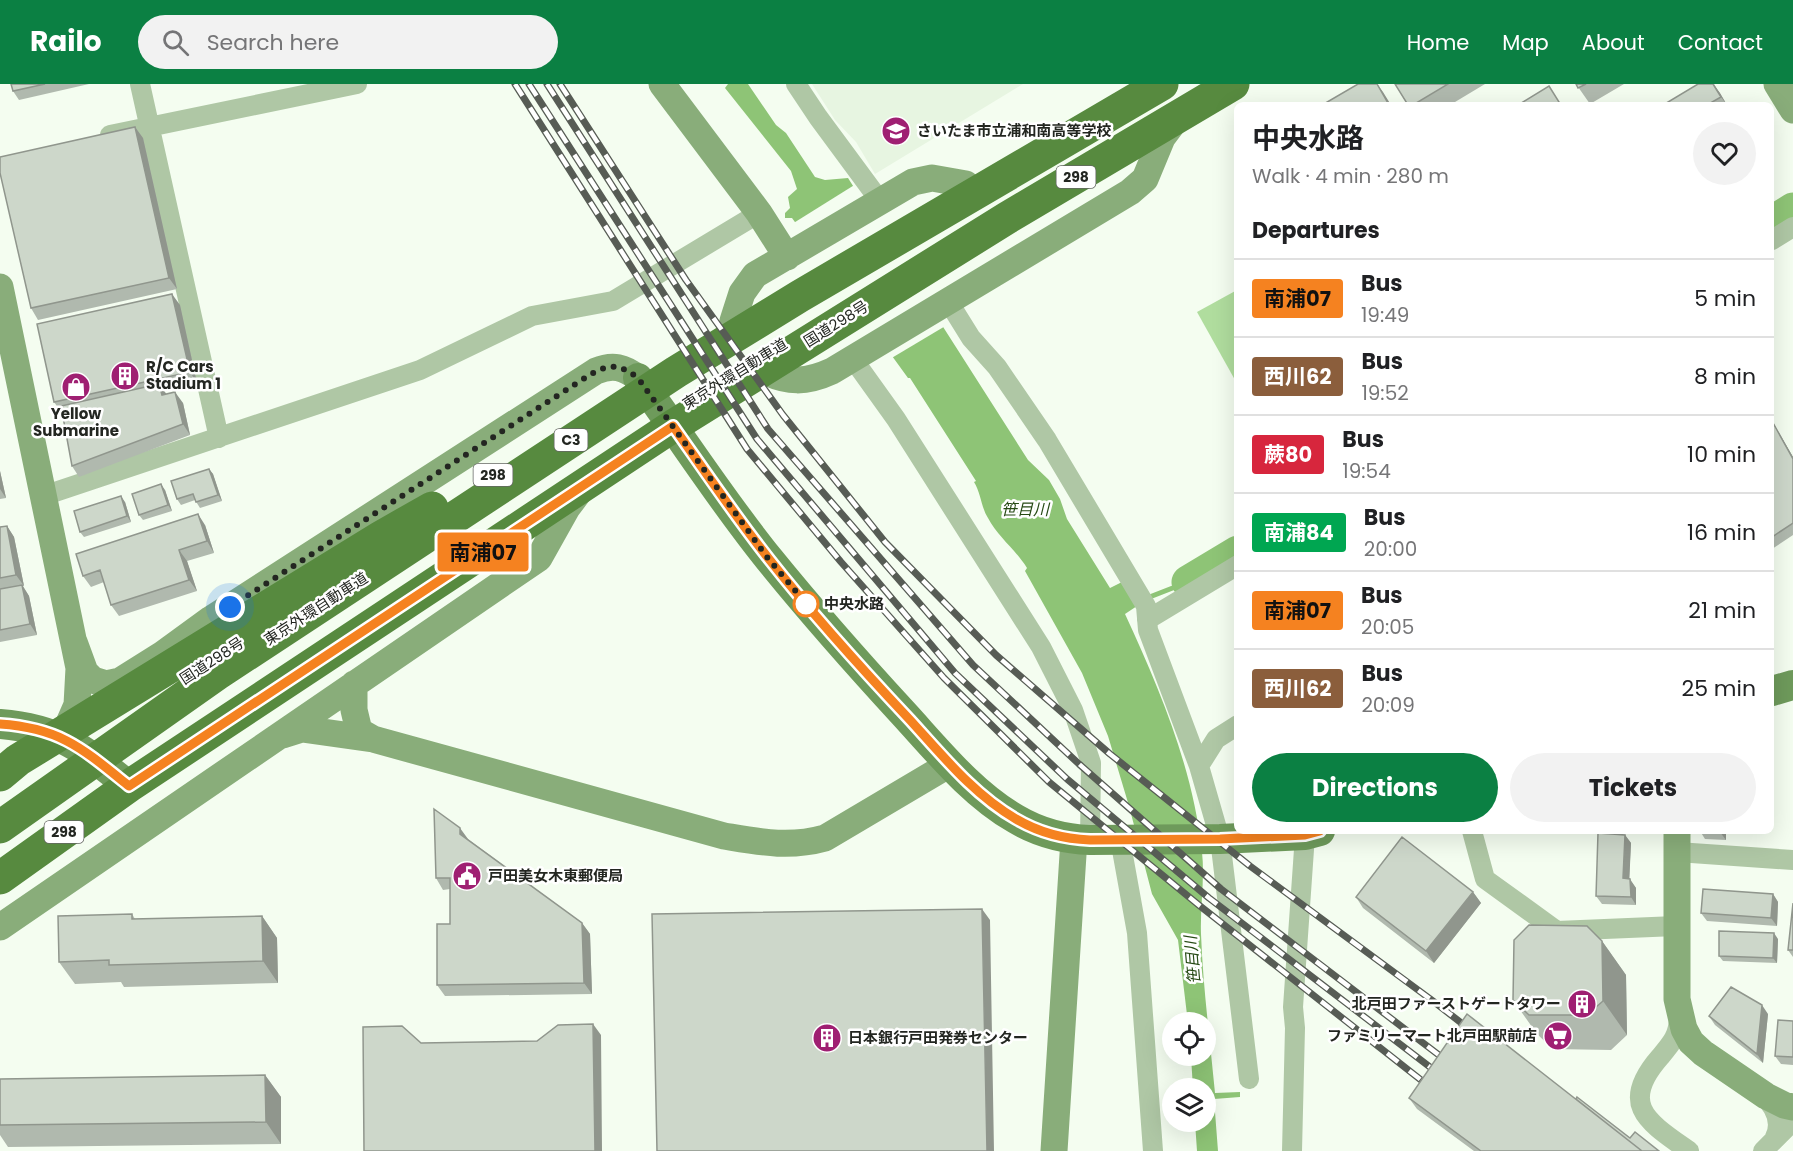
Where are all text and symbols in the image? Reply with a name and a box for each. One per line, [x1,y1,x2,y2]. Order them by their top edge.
search box [138,15,558,69]
text: Railo [30,22,102,61]
icon: search [159,26,192,59]
text: Search here [207,27,339,58]
text: Home [1407,28,1469,57]
text: Map [1502,28,1549,57]
text: About [1582,28,1645,57]
text: Contact [1678,28,1763,57]
school or university icon: さいたま市立浦和南高等学校 [880,115,912,147]
text: 中央水路 [1252,119,1364,158]
place label: さいたま市立浦和南高等学校 [917,120,1112,141]
button: heart [1693,122,1756,185]
text: Walk · 4 min · 280 m [1252,162,1449,190]
road number: 298 [1056,166,1096,188]
text: Departures [1252,215,1380,246]
text: Bus [1361,268,1403,299]
text: 5 min [1694,283,1756,314]
text: 南浦07 [1264,284,1331,313]
street label: 国道298号 [799,295,872,352]
text: 19:49 [1361,301,1409,329]
street label: 東京外環自動車道 [678,333,791,414]
text: Bus [1361,346,1403,377]
place label: R/C Cars Stadium 1 [146,356,221,394]
building icon: R/C Cars Stadium 1 [109,360,141,392]
text: 8 min [1694,361,1756,392]
text: 西川62 [1264,362,1331,391]
shop icon: Yellow Submarine [60,371,92,403]
text: 19:52 [1361,379,1409,407]
place label: Yellow Submarine [33,403,119,441]
text: Bus [1342,424,1384,455]
road number: C3 [554,429,588,451]
text: 10 min [1687,439,1756,470]
text: 蕨80 [1264,440,1312,469]
text: 19:54 [1342,457,1391,485]
road number: 298 [474,464,512,486]
water label: 笹目川 [1001,498,1051,521]
text: Bus [1364,502,1405,533]
text: 16 min [1687,517,1756,548]
text: 南浦84 [1264,518,1334,547]
line badge: 南浦07 [441,532,525,572]
text: 20:00 [1364,535,1417,563]
text: 南浦07 [450,538,516,567]
street label: 東京外環自動車道 [260,567,372,650]
text: Bus [1361,580,1403,611]
marker: 中央水路 [793,591,819,617]
your location [215,592,245,622]
place label: 中央水路 [824,593,884,614]
text: 21 min [1688,595,1756,626]
text: 南浦07 [1264,596,1331,625]
text: 20:05 [1361,613,1414,641]
street label: 国道298号 [176,632,248,689]
text: Bus [1361,658,1403,689]
text: 25 min [1682,673,1756,704]
text: 西川62 [1264,674,1331,703]
text: 20:09 [1361,691,1415,719]
button: Directions [1252,753,1498,822]
button: Tickets [1510,753,1756,822]
road number: 298 [44,821,84,843]
public building icon: 戸田美女木東郵便局 [451,860,483,892]
place label: 戸田美女木東郵便局 [488,865,623,886]
water label: 笹目川 [1179,933,1206,985]
building icon: 北戸田ファーストゲートタワー [1566,988,1598,1020]
place label: 北戸田ファーストゲートタワー [1352,993,1561,1014]
map controls [1162,1012,1216,1132]
button: locate [1162,1012,1216,1066]
supermarket icon: ファミリーマート北戸田駅前店 [1542,1020,1574,1052]
building icon: 日本銀行戸田発券センター [811,1022,843,1054]
place label: ファミリーマート北戸田駅前店 [1327,1025,1537,1046]
place label: 日本銀行戸田発券センター [848,1027,1028,1048]
button: layers [1162,1078,1216,1132]

